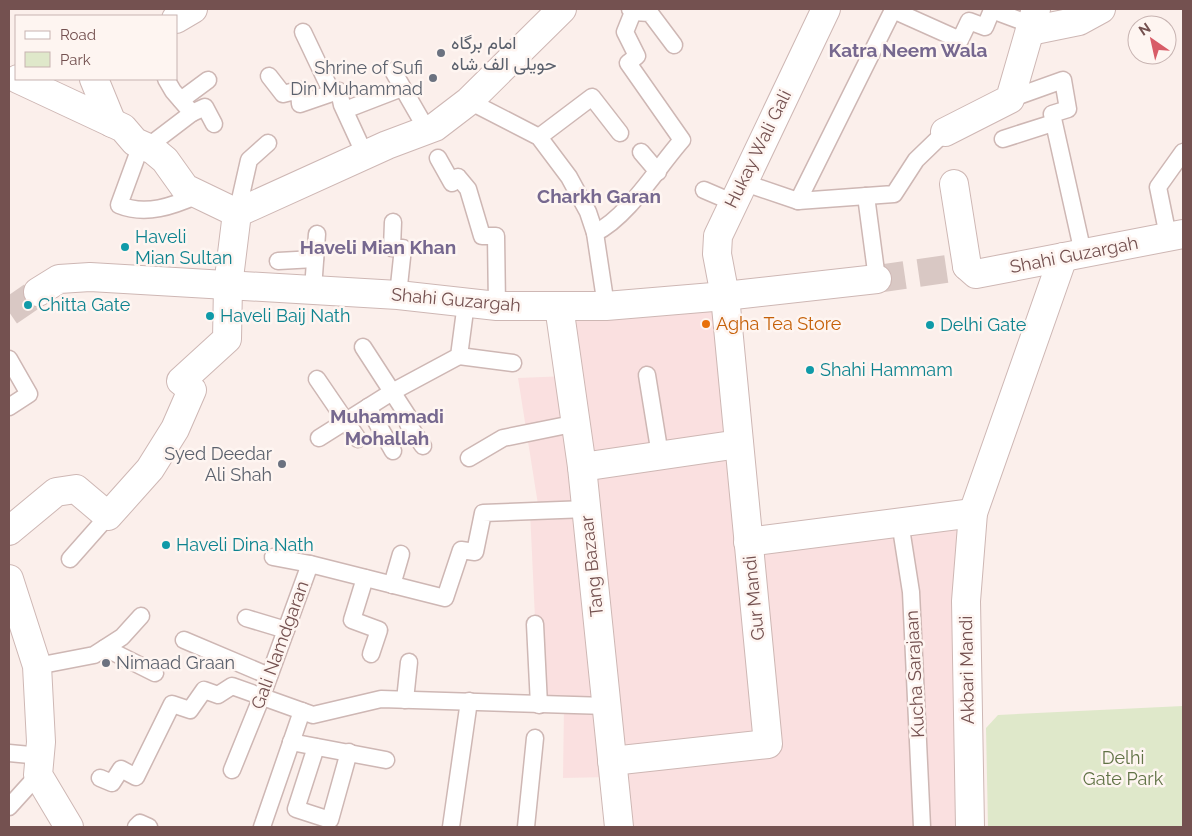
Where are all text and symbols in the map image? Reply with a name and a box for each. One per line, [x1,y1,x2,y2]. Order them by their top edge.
legend [15,15,178,80]
north arrow [1127,15,1177,65]
text: N [1136,20,1154,39]
text: Road [60,26,96,44]
place label: امام برگاہ حویلی الف شاہ [451,32,557,75]
district label: Katra Neem Wala [829,39,988,61]
marker: امام برگاہ حویلی الف شاہ [435,47,447,59]
text: Park [60,51,91,69]
place label: Shrine of Sufi Din Muhammad [290,57,423,99]
marker: Shrine of Sufi Din Muhammad [427,72,439,84]
street label: Hukay Wali Gali [720,86,795,211]
district label: Charkh Garan [537,185,661,207]
place label: Haveli Mian Sultan [135,226,232,268]
street label: Shahi Guzargah [1008,232,1140,277]
district label: Haveli Mian Khan [300,236,456,258]
marker: Haveli Mian Sultan [119,241,131,253]
street label: Shahi Guzargah [390,283,522,316]
place label: Chitta Gate [38,294,131,315]
marker: Chitta Gate [22,299,34,311]
place label: Haveli Baij Nath [220,305,350,326]
marker: Haveli Baij Nath [204,310,216,322]
place label: Agha Tea Store [716,313,842,334]
place label: Delhi Gate [940,314,1027,335]
marker: Agha Tea Store [700,318,712,330]
marker: Delhi Gate [924,319,936,331]
place label: Shahi Hammam [820,359,953,380]
marker: Shahi Hammam [804,364,816,376]
district label: Muhammadi Mohallah [330,405,444,449]
place label: Syed Deedar Ali Shah [164,443,273,485]
marker: Syed Deedar Ali Shah [276,458,288,470]
street label: Tang Bazaar [576,514,607,618]
place label: Haveli Dina Nath [176,534,314,555]
marker: Haveli Dina Nath [160,539,172,551]
street label: Gur Mandi [739,555,768,642]
street label: Gali Namdgaran [247,578,312,712]
street label: Kucha Sarajaan [901,610,928,738]
street label: Akbari Mandi [955,616,978,724]
place label: Nimaad Graan [116,652,235,673]
marker: Nimaad Graan [100,657,112,669]
park label: Delhi Gate Park [1083,747,1164,789]

